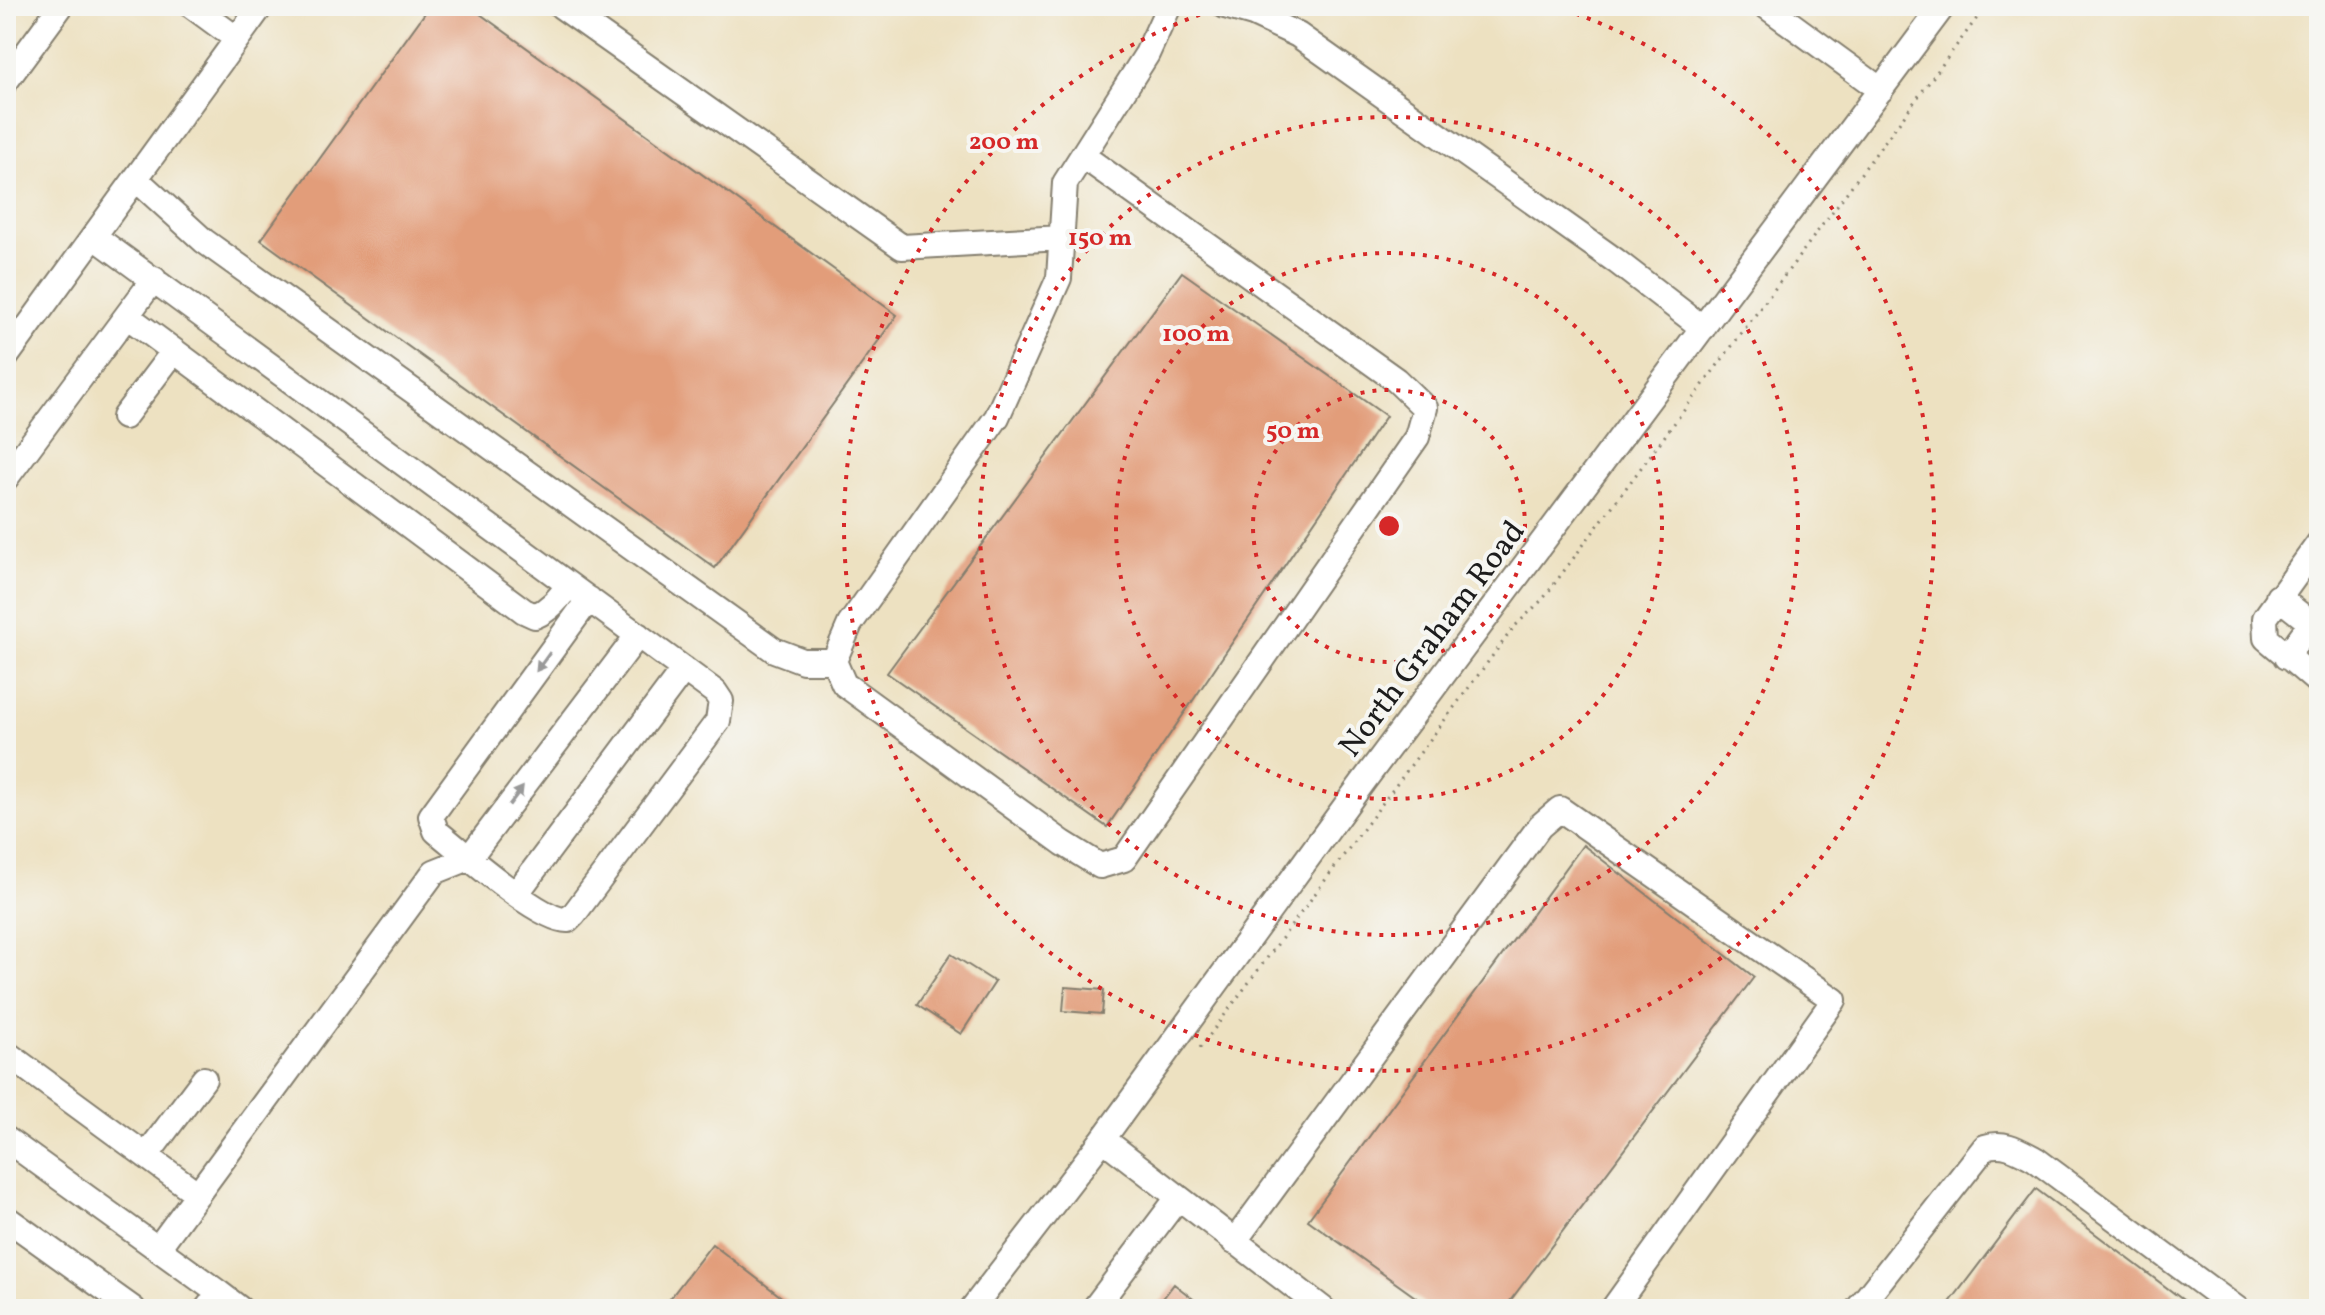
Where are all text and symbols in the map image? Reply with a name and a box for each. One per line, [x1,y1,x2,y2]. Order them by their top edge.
text: 200 m [969,126,1039,160]
text: 150 m [1068,222,1132,256]
text: 100 m [1162,318,1230,352]
text: 50 m [1266,415,1320,449]
centre of rings [1375,512,1403,540]
street label: North Graham Road [1330,513,1537,767]
one-way arrow [535,651,551,672]
one-way arrow [508,785,524,806]

